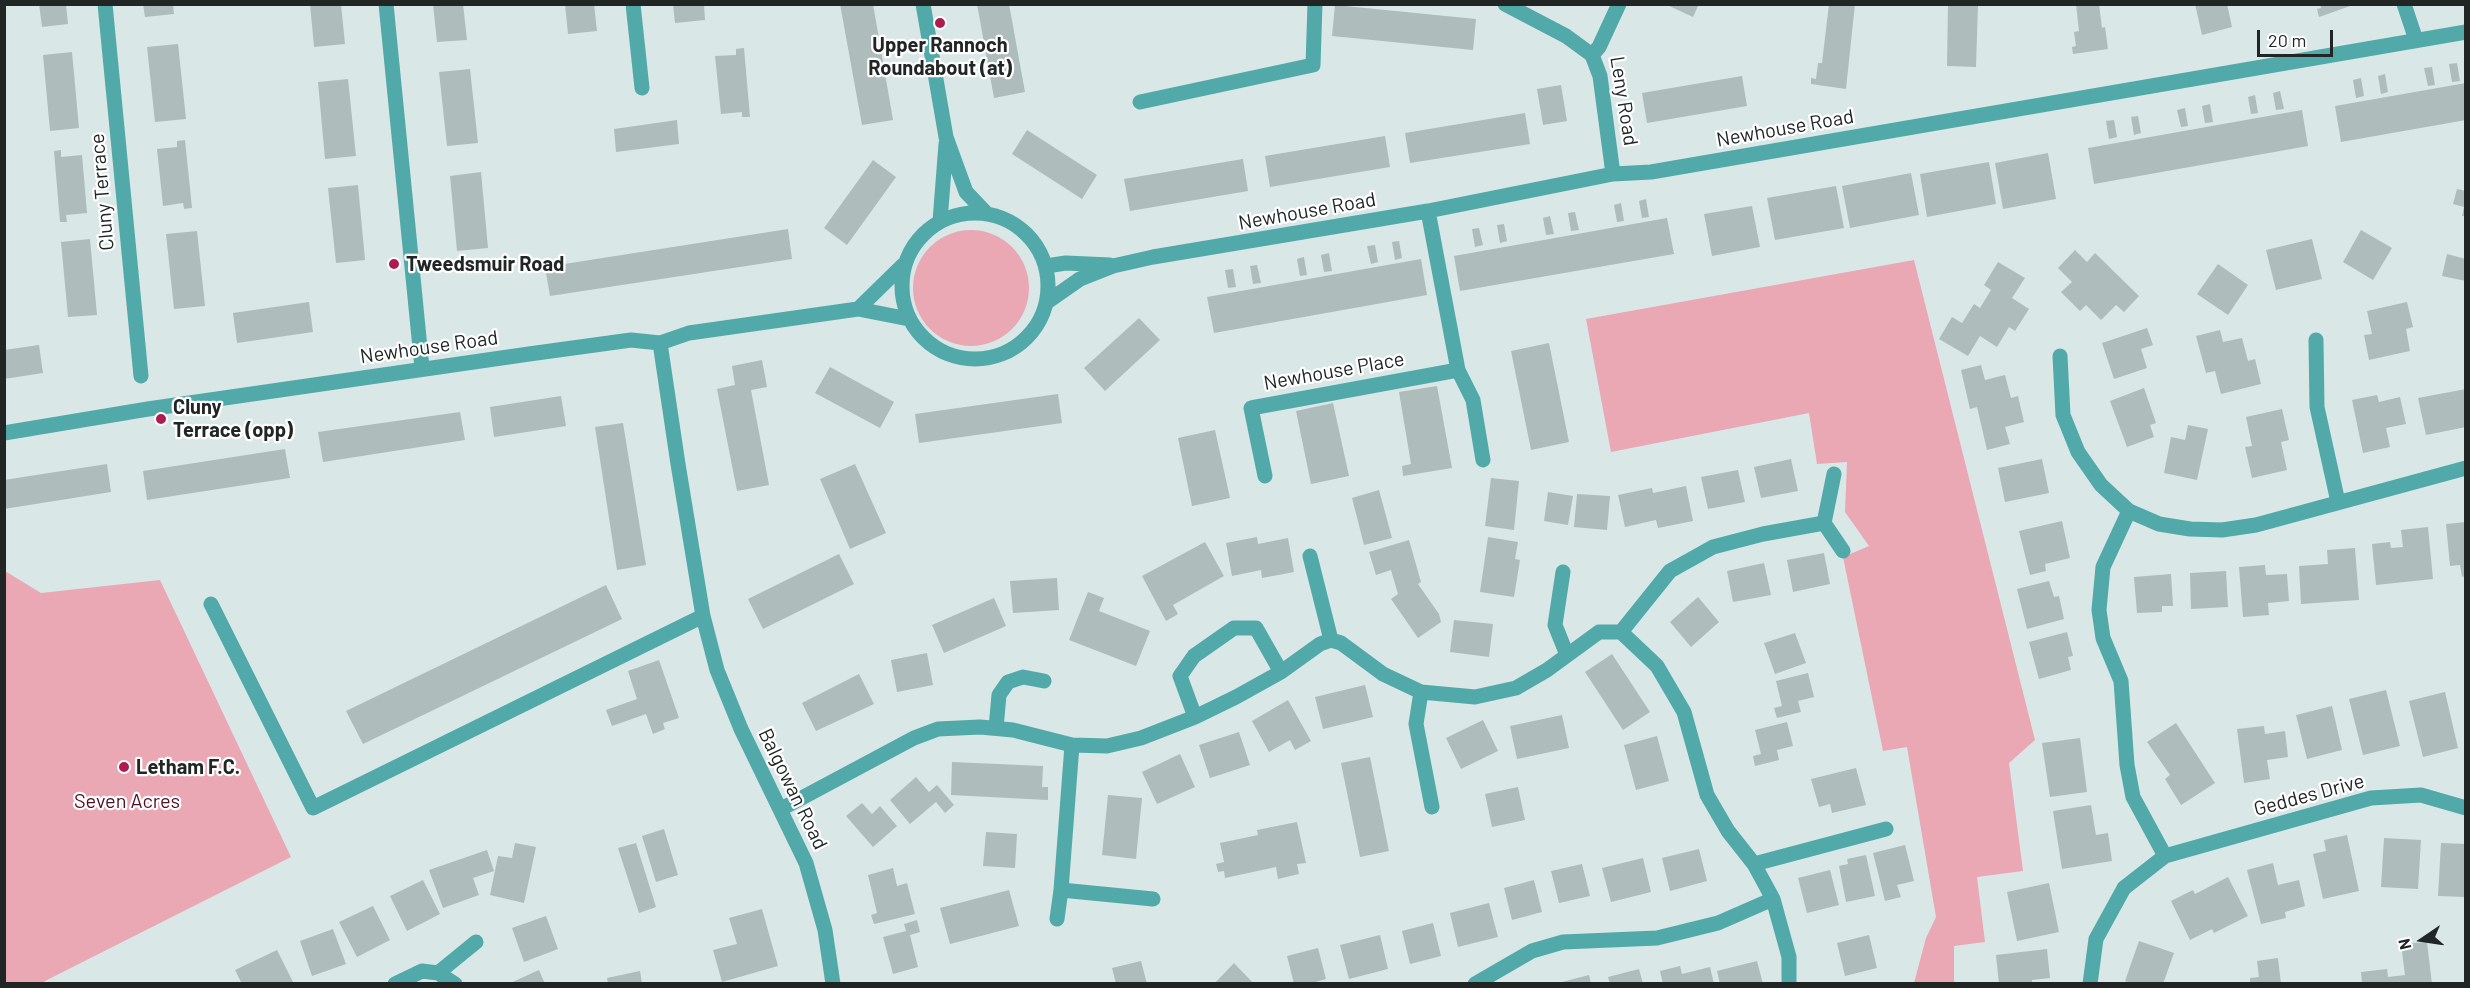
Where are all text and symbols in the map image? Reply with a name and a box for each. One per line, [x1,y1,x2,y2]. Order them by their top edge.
marker: Upper Rannoch Roundabout (at) [933,16,947,30]
scale bar [2260,18,2336,56]
text: 20 m [2268,29,2306,51]
place label: Upper Rannoch Roundabout (at) [868,33,1012,80]
street label: Leny Road [1605,55,1643,147]
street label: Newhouse Road [1714,104,1856,152]
street label: Cluny Terrace [85,132,119,252]
street label: Newhouse Road [1236,187,1378,235]
place label: Tweedsmuir Road [406,252,564,276]
marker: Tweedsmuir Road [387,257,401,271]
street label: Newhouse Road [358,325,500,369]
street label: Newhouse Place [1262,347,1406,395]
place label: Cluny Terrace (opp) [173,395,293,442]
marker: Cluny Terrace (opp) [154,412,168,426]
street label: Balgowan Road [753,724,833,854]
place label: Letham F.C. [136,755,240,779]
marker: Letham F.C. [117,760,131,774]
street label: Geddes Drive [2251,769,2367,821]
park label: Seven Acres [74,789,180,813]
north arrow [2392,910,2452,970]
text: N [2394,937,2414,951]

